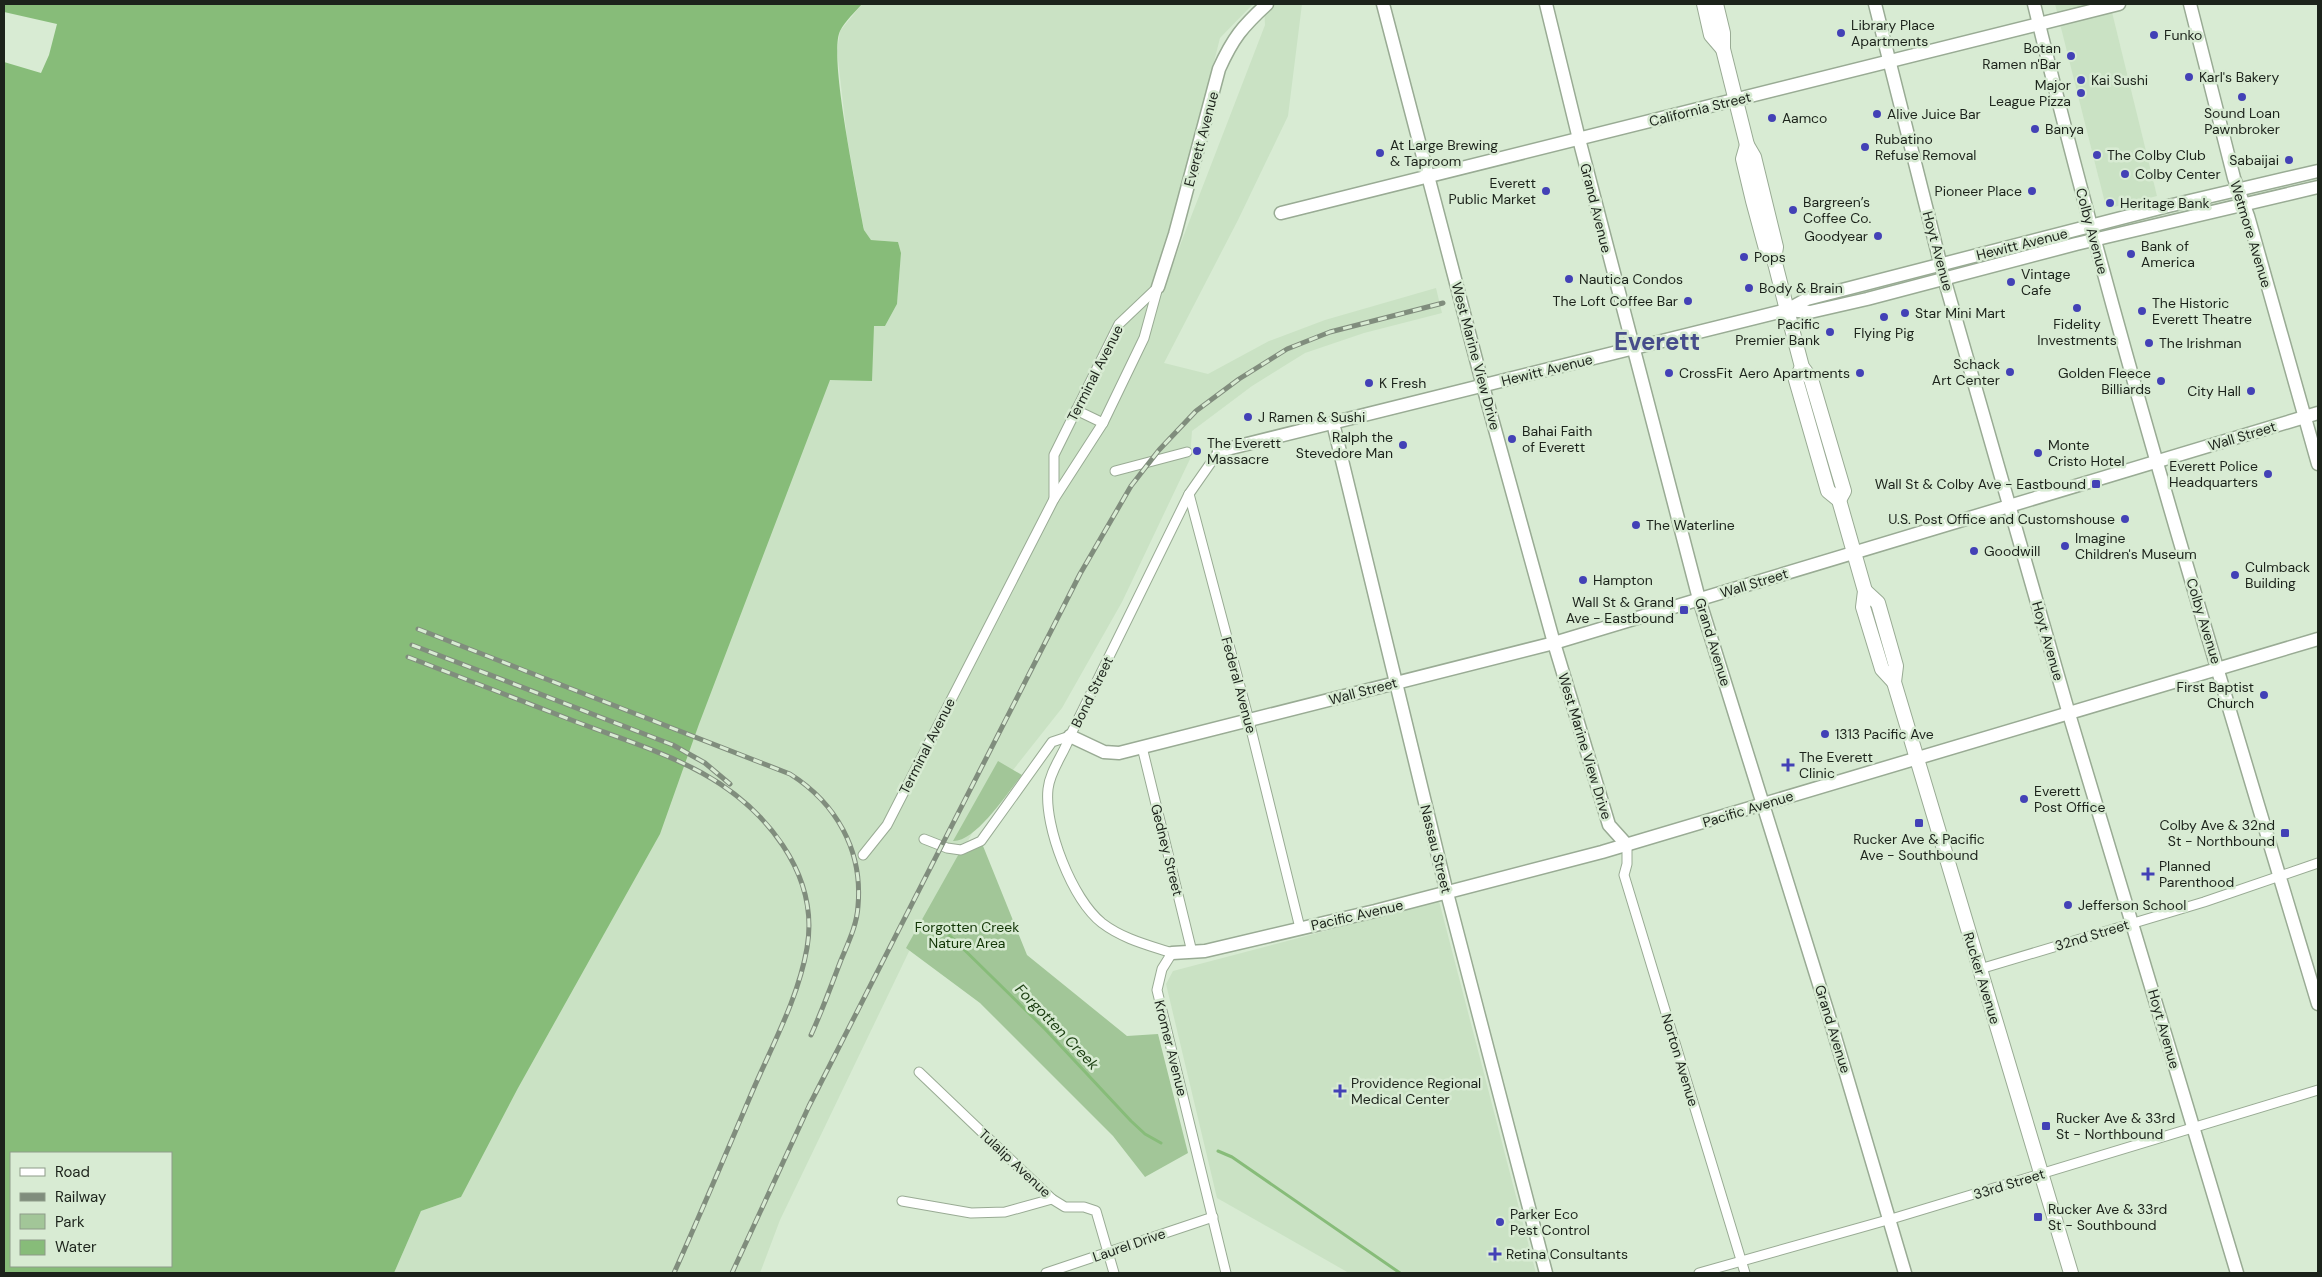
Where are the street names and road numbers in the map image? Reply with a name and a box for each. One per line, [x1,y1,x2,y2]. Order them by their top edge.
street label: California Street [1647,88,1753,130]
street label: Everett Avenue [1180,89,1222,189]
street label: Grand Avenue [1576,161,1616,255]
street label: Wetmore Avenue [2226,178,2276,290]
street label: Colby Avenue [2072,186,2112,276]
street label: Hoyt Avenue [1919,209,1957,293]
street label: Hewitt Avenue [1974,224,2070,264]
street label: West Marine View Drive [1448,280,1504,432]
street label: Terminal Avenue [1063,322,1127,424]
street label: Hewitt Avenue [1499,350,1595,390]
street label: Wall Street [2206,417,2278,455]
street label: Wall Street [1718,564,1790,602]
street label: Colby Avenue [2182,576,2226,666]
street label: Grand Avenue [1691,596,1735,688]
street label: Hoyt Avenue [2028,599,2068,683]
street label: Federal Avenue [1217,635,1261,735]
street label: Bond Street [1067,653,1117,731]
street label: West Marine View Drive [1554,671,1616,822]
street label: Wall Street [1327,673,1399,709]
street label: Terminal Avenue [895,695,959,797]
street label: Pacific Avenue [1700,787,1796,831]
street label: Gedney Street [1147,802,1187,898]
street label: Nassau Street [1416,803,1456,895]
street label: Pacific Avenue [1309,896,1405,934]
street label: 32nd Street [2053,915,2131,955]
street label: Rucker Avenue [1959,930,2005,1026]
street label: Grand Avenue [1811,983,1855,1075]
street label: Hoyt Avenue [2144,987,2184,1071]
street label: Kromer Avenue [1150,998,1192,1098]
street label: Norton Avenue [1657,1011,1703,1109]
street label: Tulalip Avenue [975,1125,1055,1201]
street label: 33rd Street [1971,1165,2047,1203]
street label: Laurel Drive [1090,1224,1168,1266]

